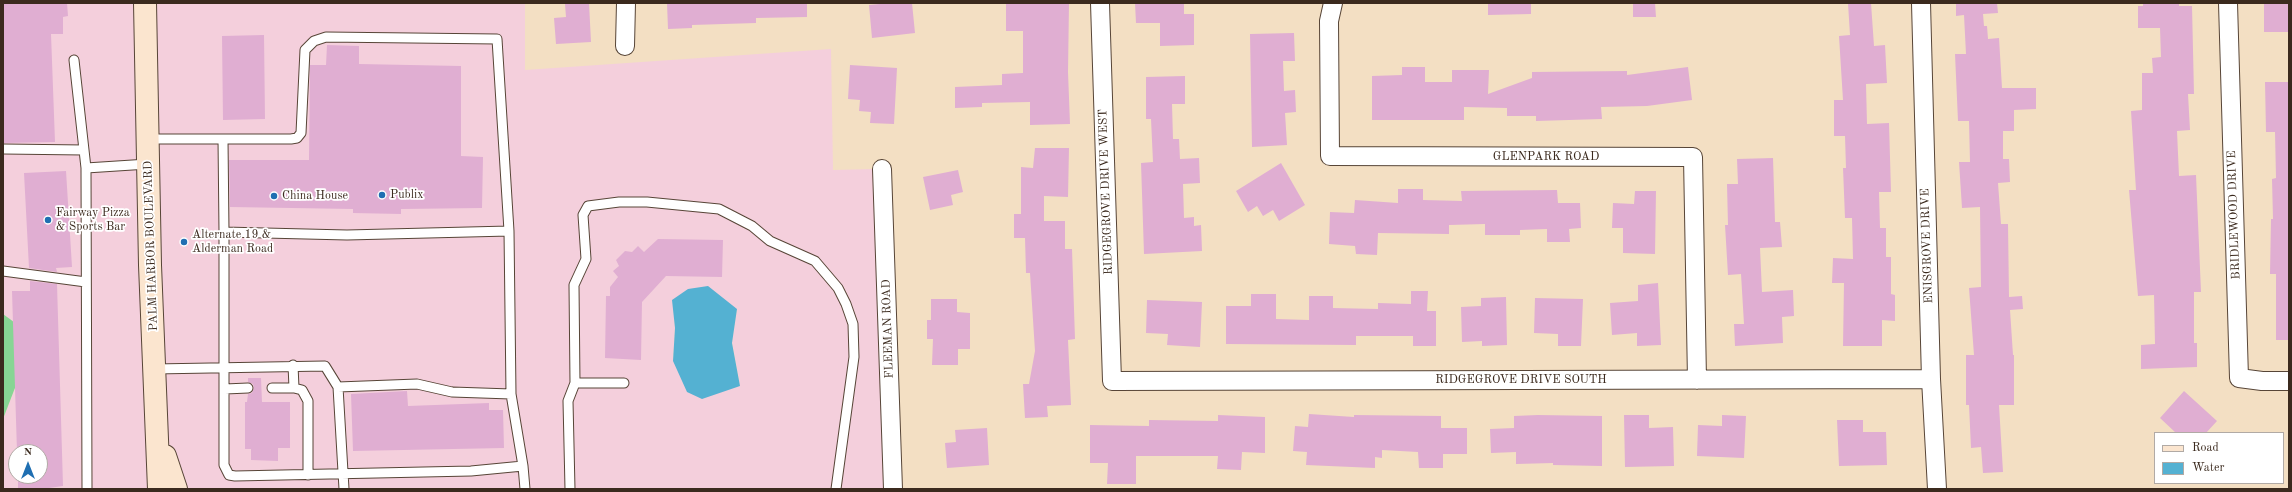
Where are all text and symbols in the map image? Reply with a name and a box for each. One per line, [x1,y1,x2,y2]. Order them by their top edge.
street label: RIDGEGROVE DRIVE WEST [1096,109,1116,275]
street label: GLENPARK ROAD [1493,150,1599,164]
street label: BRIDLEWOOD DRIVE [2225,150,2243,280]
street label: PALM HARBOR BOULEVARD [141,161,161,331]
place label: Publix [390,188,423,202]
street label: ENISGROVE DRIVE [1918,188,1936,304]
place label: China House [282,189,348,203]
marker: Publix [377,190,387,200]
marker: China House [269,191,279,201]
place label: Fairway Pizza & Sports Bar [56,206,130,234]
marker: Fairway Pizza & Sports Bar [43,215,53,225]
place label: Alternate 19 & Alderman Road [192,228,273,256]
marker: Alternate 19 & Alderman Road [179,237,189,247]
street label: FLEEMAN ROAD [879,279,897,379]
street label: RIDGEGROVE DRIVE SOUTH [1435,373,1607,387]
legend [2154,432,2284,484]
text: Road [2192,442,2219,454]
north arrow [8,444,48,484]
text: N [24,447,32,458]
text: Water [2192,462,2224,474]

